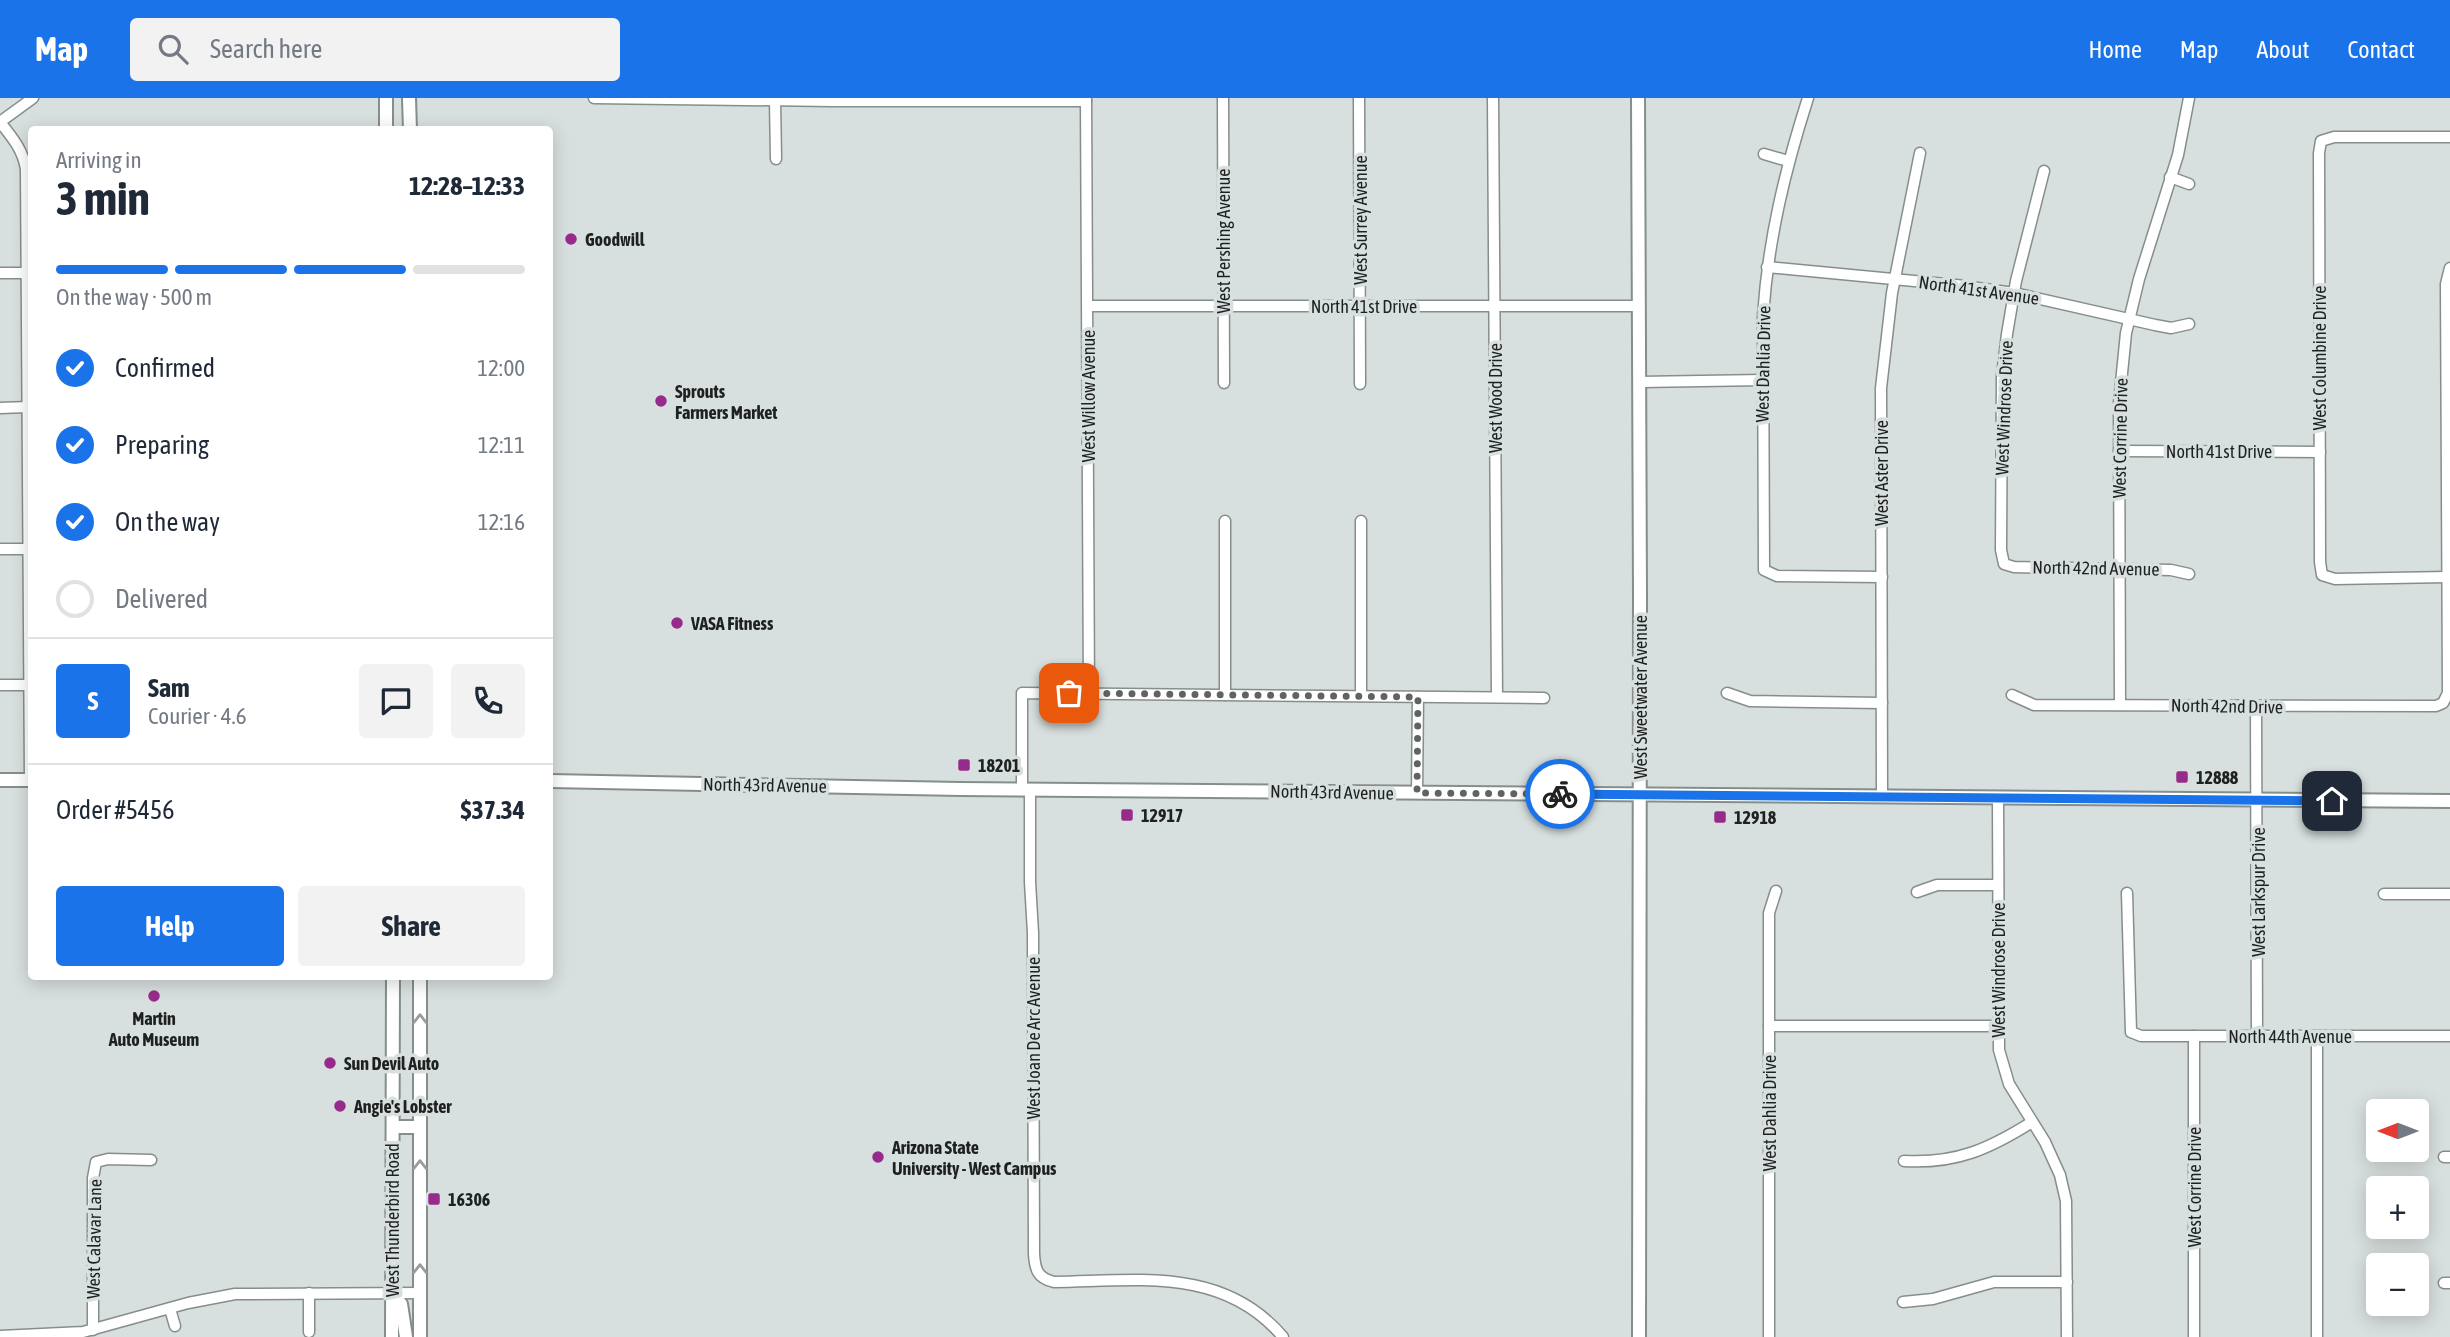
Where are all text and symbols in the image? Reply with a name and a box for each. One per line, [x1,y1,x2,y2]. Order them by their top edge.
search box [130,18,620,81]
text: Map [35,30,88,68]
icon: search [154,30,192,68]
text: Search here [210,34,322,64]
text: Home [2088,36,2142,63]
text: Map [2180,36,2218,63]
text: About [2256,36,2309,63]
text: Contact [2347,36,2415,63]
text: Arriving in [56,147,142,173]
street label: West Surrey Avenue [1350,155,1371,285]
street label: West Pershing Avenue [1213,169,1234,313]
text: 12:28–12:33 [409,171,525,201]
text: 3 min [56,172,150,225]
place label: Goodwill [585,229,645,250]
marker: Goodwill [563,231,579,247]
street label: North 41st Avenue [1917,271,2041,309]
text: On the way · 500 m [56,284,212,310]
street label: West Columbine Drive [2309,286,2330,430]
street label: North 41st Drive [1311,296,1417,317]
street label: West Dahlia Drive [1751,306,1775,422]
street label: West Willow Avenue [1078,330,1099,462]
street label: West Windrose Drive [1991,340,2017,476]
street label: West Wood Drive [1485,343,1506,453]
icon: check [56,349,94,387]
text: Confirmed [115,353,215,383]
text: 12:00 [477,355,525,381]
street label: West Corrine Drive [2108,378,2132,498]
place label: Sprouts Farmers Market [675,381,778,423]
marker: Sprouts Farmers Market [653,393,669,409]
street label: West Aster Drive [1871,420,1892,526]
icon: check [56,426,94,464]
text: Preparing [115,430,209,460]
text: 12:11 [478,432,525,458]
street label: North 41st Drive [2166,441,2272,462]
icon: check [56,503,94,541]
text: On the way [115,507,220,537]
text: 12:16 [478,509,525,535]
street label: North 42nd Avenue [2032,556,2160,580]
text: Delivered [115,584,208,614]
place label: VASA Fitness [690,613,774,634]
marker: VASA Fitness [669,615,685,631]
street label: West Sweetwater Avenue [1630,615,1651,779]
pin [1039,663,1099,723]
button: chat [359,664,433,738]
button: phone [451,664,525,738]
text: Sam [148,673,190,703]
icon: bag [1050,674,1088,712]
text: S [88,686,98,716]
street label: North 42nd Drive [2171,695,2283,717]
text: Courier · 4.6 [148,703,247,729]
place label: 18201 [978,755,1020,776]
marker: 18201 [956,757,972,773]
courier [1525,759,1595,829]
place label: 12888 [2196,767,2239,788]
marker: 12888 [2174,769,2190,785]
pin [2302,771,2362,831]
street label: North 43rd Avenue [703,773,827,797]
icon: bike [1541,775,1579,813]
street label: North 43rd Avenue [1270,780,1394,804]
icon: home [2313,782,2351,820]
text: Order #5456 [56,795,175,825]
text: $37.34 [461,795,525,825]
place label: 12917 [1141,805,1183,826]
marker: 12917 [1119,807,1135,823]
place label: 12918 [1734,807,1777,828]
marker: 12918 [1712,809,1728,825]
street label: West Larkspur Drive [2248,827,2269,957]
button: Help [56,886,284,966]
button: Share [298,886,525,966]
street label: West Windrose Drive [1988,903,2009,1037]
street label: West Joan De Arc Avenue [1023,957,1044,1119]
marker: Martin Auto Museum [146,988,162,1004]
place label: Martin Auto Museum [108,1008,199,1050]
one-way arrow [412,1013,428,1024]
street label: North 44th Avenue [2228,1026,2352,1047]
place label: Sun Devil Auto [344,1053,439,1074]
marker: Sun Devil Auto [322,1055,338,1071]
street label: West Dahlia Drive [1759,1055,1780,1171]
place label: Angie's Lobster [353,1096,452,1117]
marker: Angie's Lobster [332,1098,348,1114]
north arrow [2366,1099,2429,1162]
map controls [2366,1099,2429,1316]
street label: West Corrine Drive [2184,1127,2205,1247]
place label: Arizona State University - West Campus [891,1137,1057,1179]
street label: West Thunderbird Road [382,1143,403,1297]
marker: Arizona State University - West Campus [870,1149,886,1165]
one-way arrow [412,1159,428,1170]
button: + [2366,1176,2429,1239]
street label: West Calavar Lane [82,1179,106,1299]
place label: 16306 [448,1189,490,1210]
marker: 16306 [426,1191,442,1207]
button: − [2366,1253,2429,1316]
one-way arrow [412,1263,428,1274]

